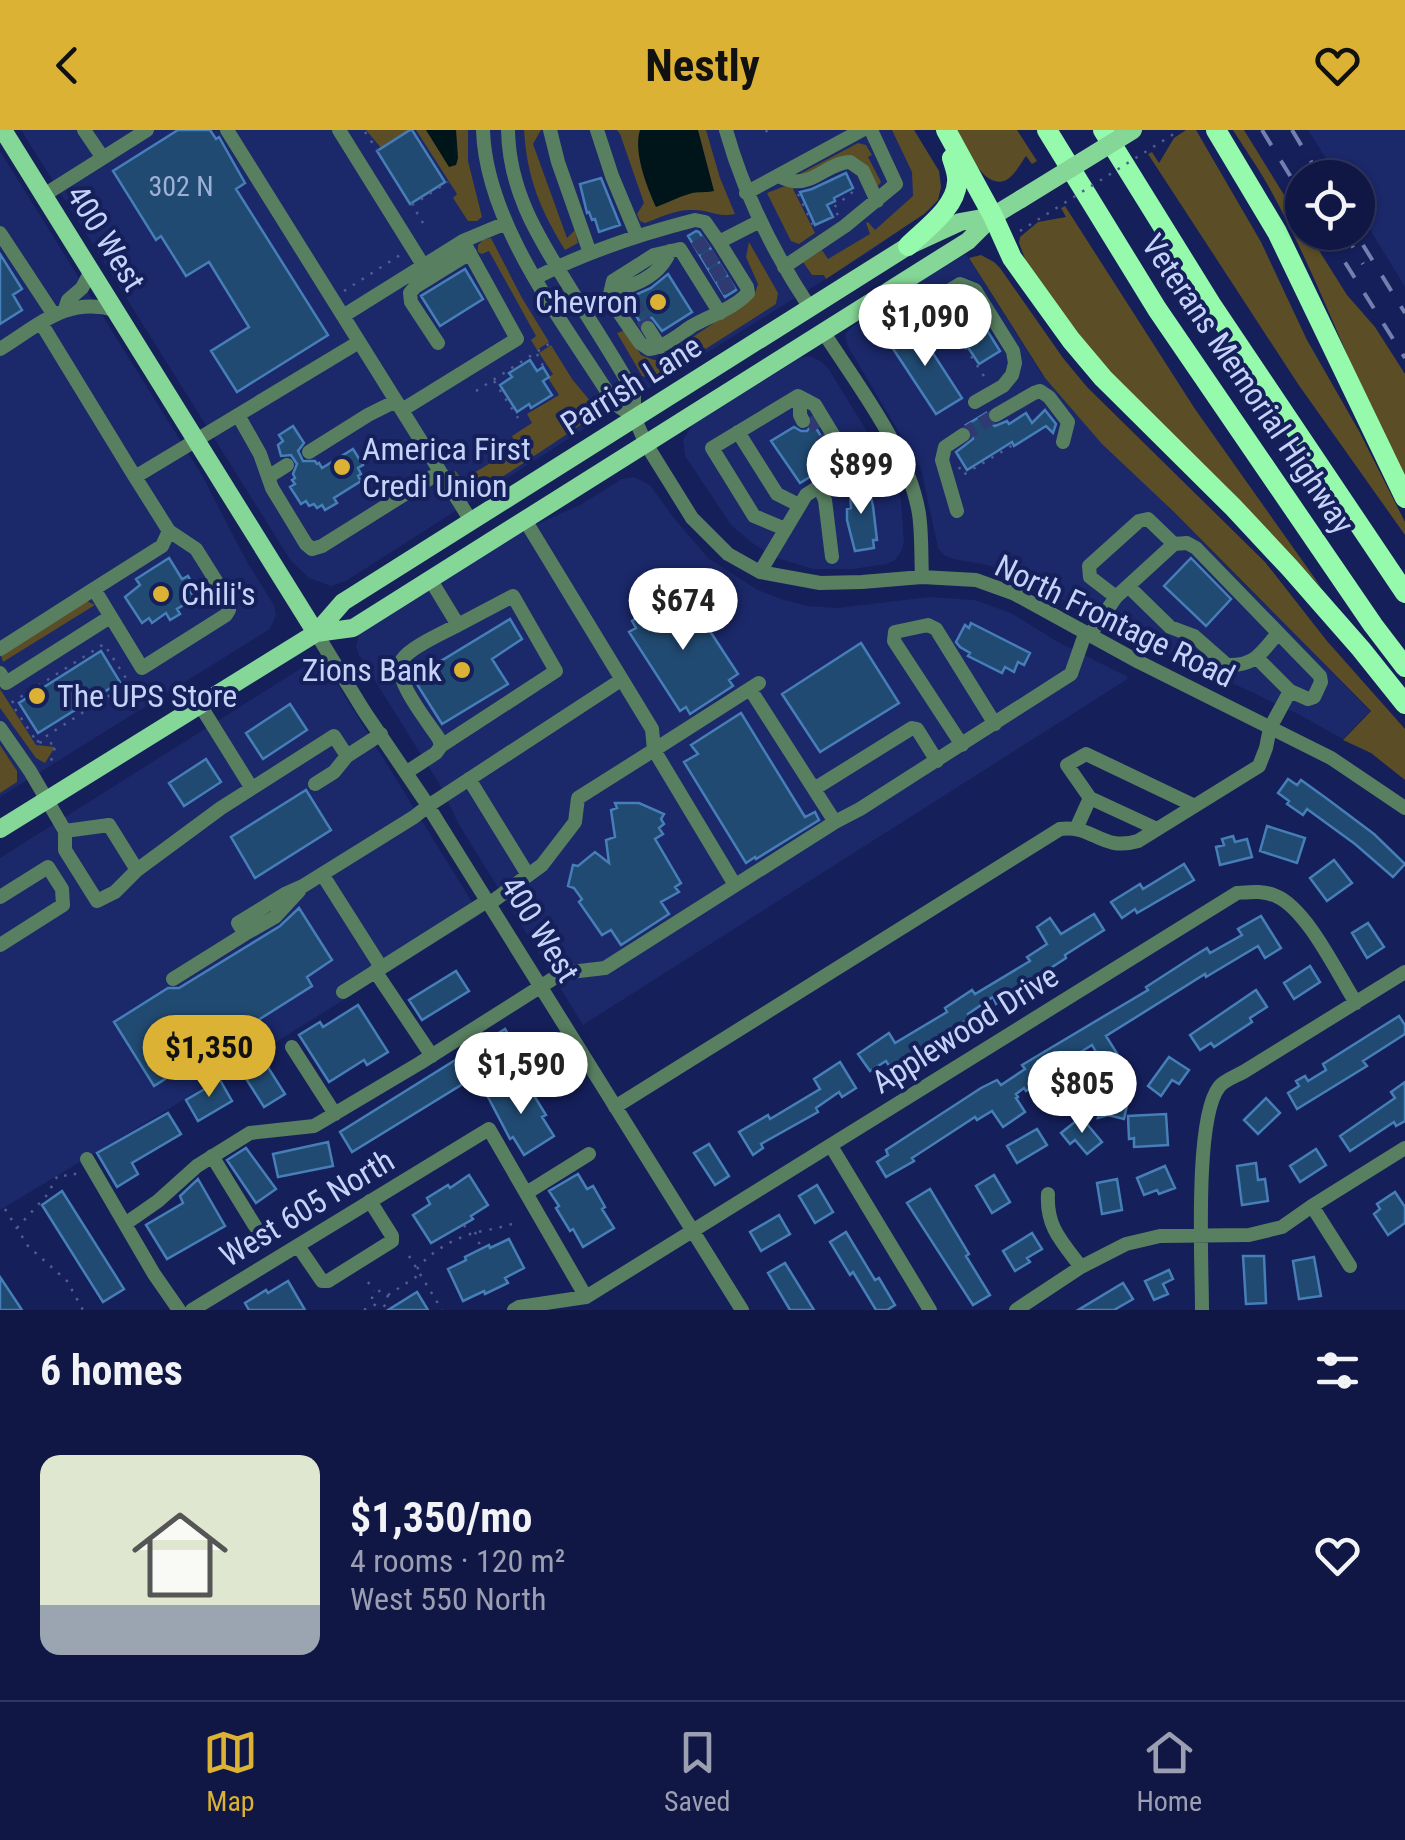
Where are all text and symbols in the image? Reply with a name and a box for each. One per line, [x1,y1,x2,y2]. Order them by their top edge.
icon: back [40,38,95,93]
icon: heart [1310,38,1365,93]
text: Nestly [645,39,760,92]
map controls [1285,160,1375,250]
button: locate [1285,160,1375,250]
house number: 302 N [148,170,214,203]
street label: 400 West [59,178,153,298]
street label: Veterans Memorial Highway [1134,227,1362,541]
place label: Chevron [535,283,638,321]
pin: $1,090 [844,284,1006,369]
marker: Chevron [647,291,669,313]
text: $1,090 [881,297,969,335]
street label: Parrish Lane [554,327,708,443]
place label: America First Credi Union [362,430,531,505]
pin: $899 [802,432,920,517]
text: $899 [829,445,893,483]
marker: America First Credi Union [331,456,353,478]
street label: North Frontage Road [989,547,1241,695]
pin: $674 [624,568,742,653]
place label: Chili's [181,575,256,613]
text: $674 [651,581,715,619]
marker: Chili's [150,583,172,605]
place label: Zions Bank [302,651,443,689]
marker: Zions Bank [451,659,473,681]
place label: The UPS Store [57,677,237,715]
marker: The UPS Store [26,685,48,707]
street label: 400 West [493,869,587,989]
street label: Applewood Drive [865,957,1065,1101]
pin: $1,350 [128,1015,290,1100]
text: $1,350 [165,1028,253,1066]
pin: $1,590 [440,1032,602,1117]
text: $1,590 [477,1045,565,1083]
pin: $805 [1023,1051,1141,1136]
text: $805 [1050,1064,1114,1102]
street label: West 605 North [213,1141,401,1275]
icon: filters [1310,1343,1365,1398]
text: 6 homes [40,1346,183,1395]
text: $1,350/mo [350,1493,532,1542]
icon: home [120,1495,240,1615]
icon: heart [1310,1528,1365,1583]
text: 4 rooms · 120 m² [350,1542,565,1580]
text: West 550 North [350,1580,546,1618]
tab: Map [203,1725,258,1818]
tab: Saved [664,1725,730,1818]
tab: Home [1136,1725,1202,1818]

